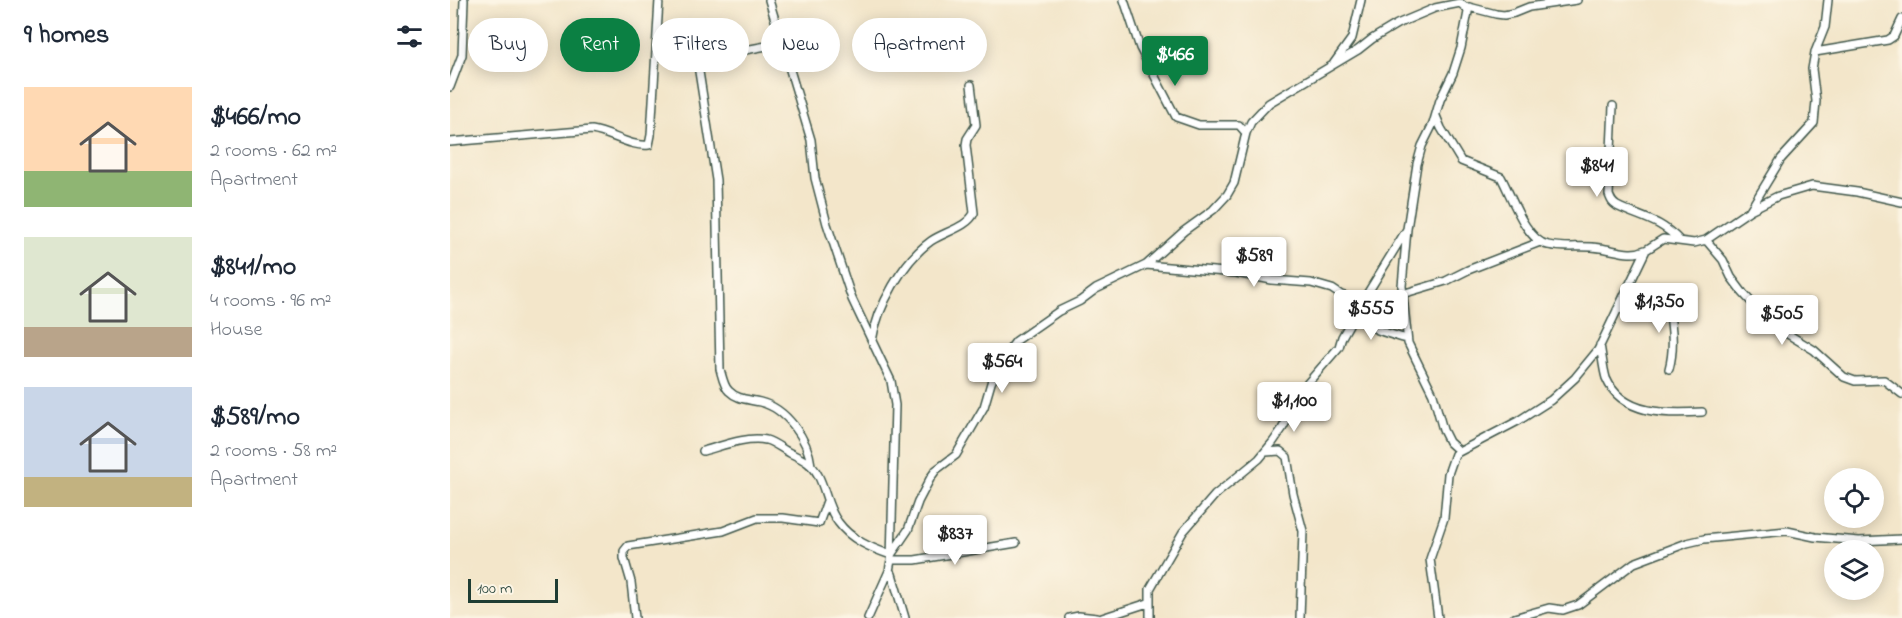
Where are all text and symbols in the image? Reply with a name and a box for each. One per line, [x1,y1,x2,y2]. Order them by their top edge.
text: 9 homes [24,17,109,55]
chip: Buy [468,18,548,72]
chip: Rent [560,18,640,72]
chip: Filters [652,18,749,72]
chip: New [761,18,840,72]
chip: Apartment [852,18,987,72]
icon: filters [393,20,426,53]
pin: $466 [1139,36,1211,87]
text: $466 [1156,41,1194,70]
text: $466/mo [210,99,301,137]
icon: home [72,111,144,183]
text: 2 rooms · 62 m² [210,137,337,166]
pin: $841 [1561,147,1633,198]
text: $841 [1580,152,1614,181]
text: Apartment [210,166,298,195]
pin: $589 [1218,237,1290,288]
text: $589 [1235,242,1273,271]
text: $841/mo [210,249,296,287]
icon: home [72,261,144,333]
pin: $1,350 [1610,283,1708,334]
text: 4 rooms · 96 m² [210,287,331,316]
text: $1,350 [1634,288,1684,317]
pin: $555 [1335,290,1407,341]
text: $555 [1348,295,1394,324]
pin: $505 [1746,295,1818,346]
text: $505 [1760,300,1804,329]
text: House [210,316,263,345]
pin: $564 [966,343,1038,394]
text: $564 [982,348,1022,377]
pin: $1,100 [1245,382,1343,433]
text: $1,100 [1271,387,1317,416]
text: $589/mo [210,399,300,437]
icon: home [72,411,144,483]
text: 2 rooms · 58 m² [210,437,337,466]
text: Apartment [210,466,298,495]
map controls [1824,468,1884,600]
button: locate [1824,468,1884,528]
pin: $837 [919,515,991,566]
text: $837 [937,520,973,549]
button: layers [1824,540,1884,600]
scale bar [468,576,558,604]
text: 100 m [477,577,512,601]

